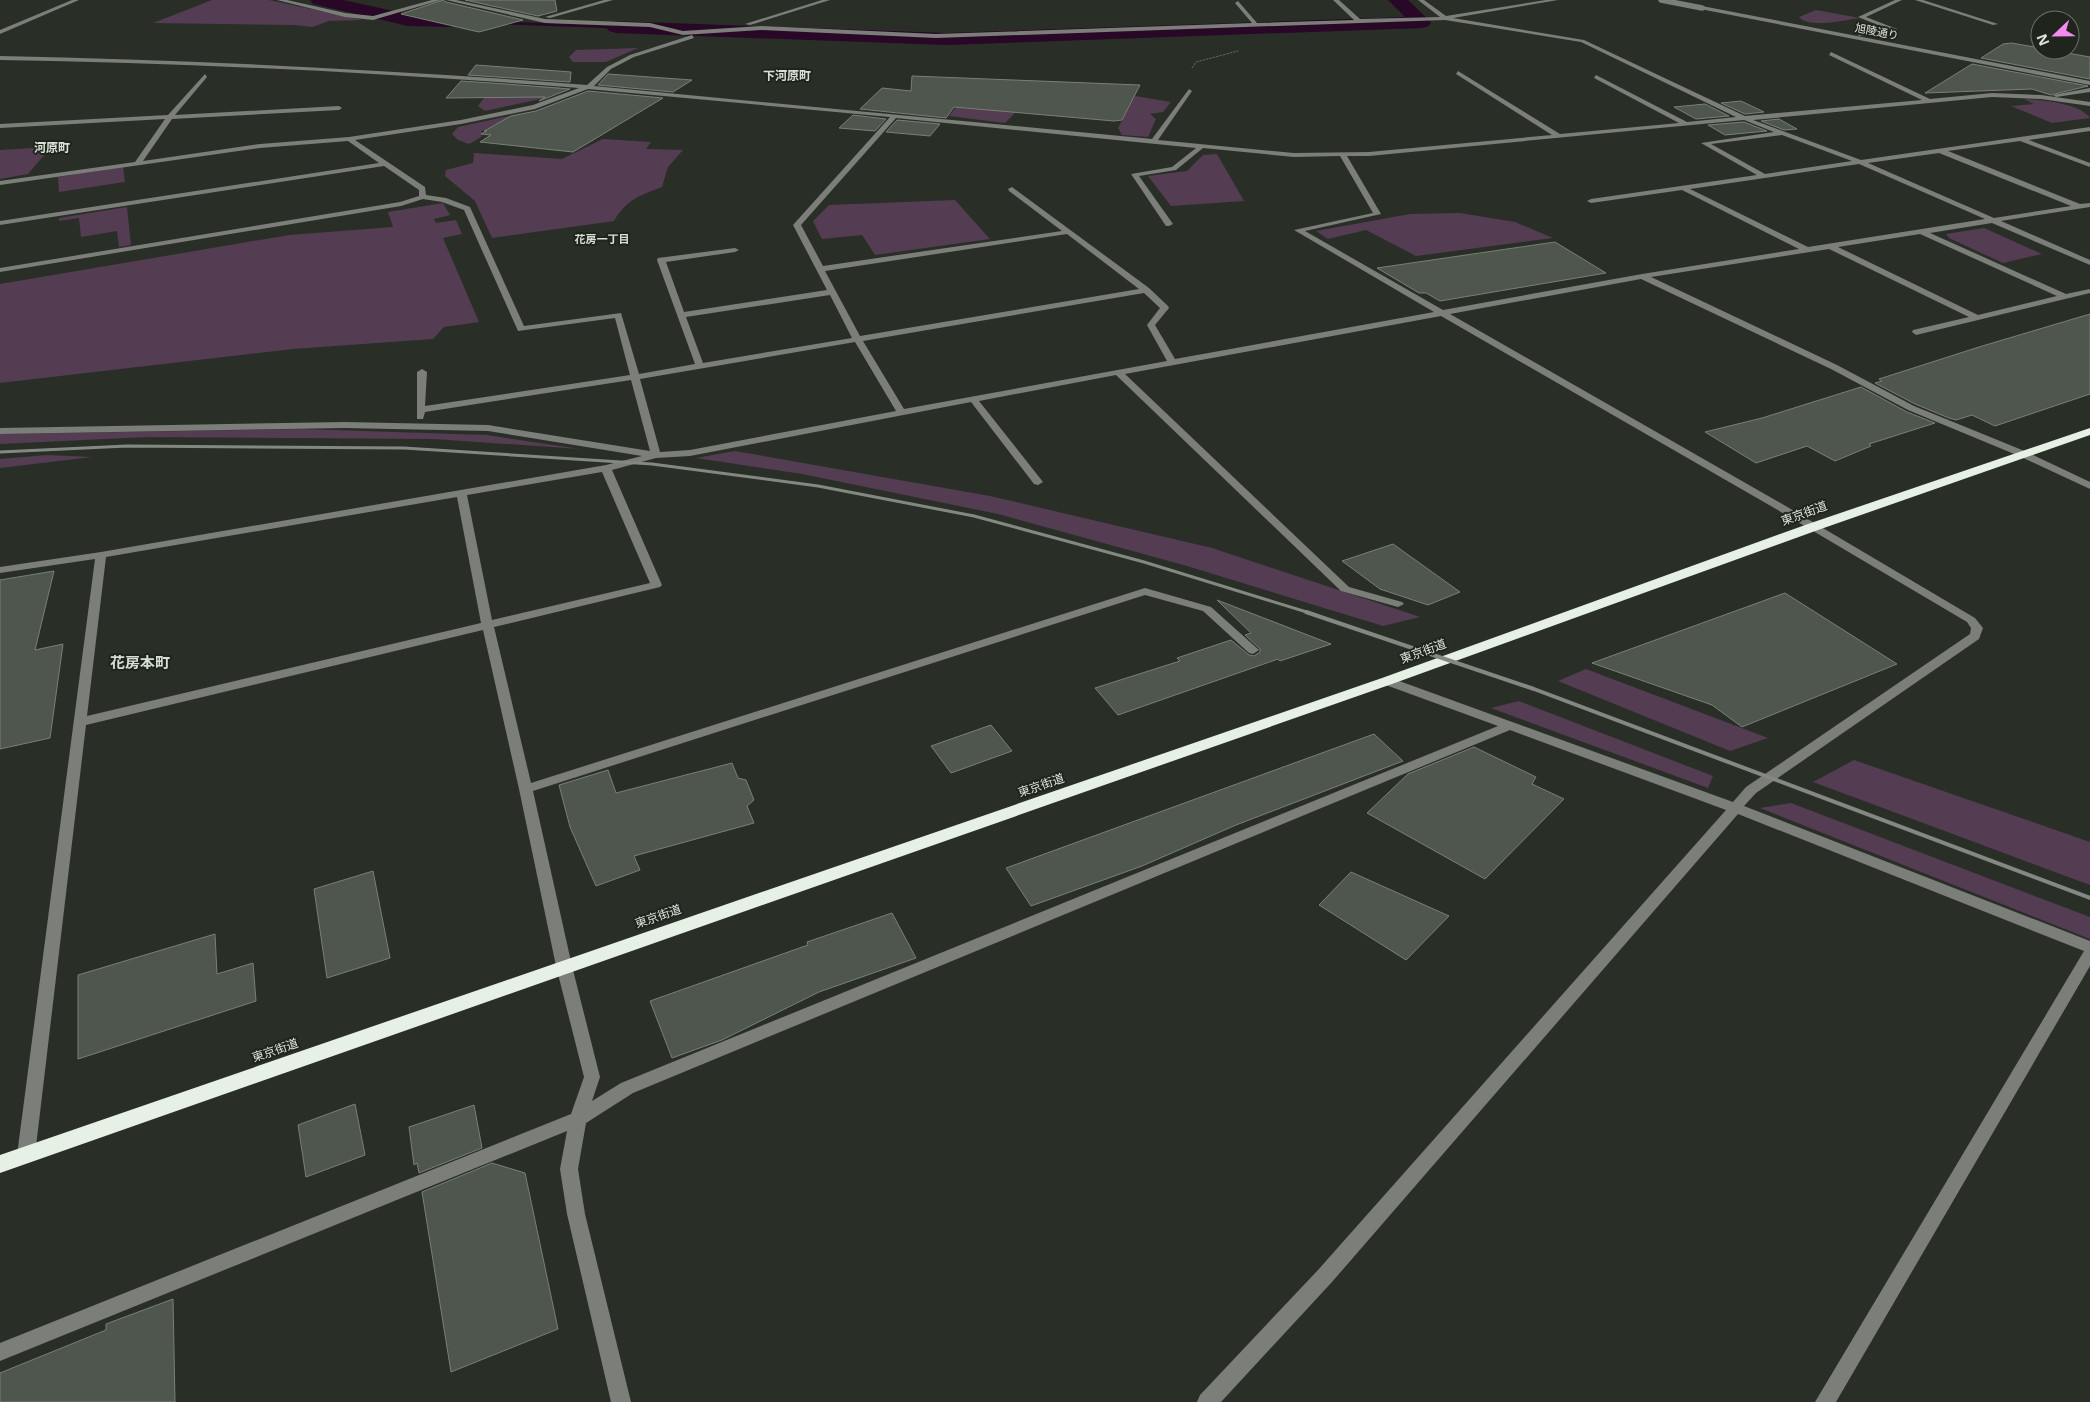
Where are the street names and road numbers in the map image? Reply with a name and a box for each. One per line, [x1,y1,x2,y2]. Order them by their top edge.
street label: 旭陵通り [1854,19,1900,43]
street label: 東京街道 [1779,497,1829,529]
street label: 東京街道 [1398,635,1448,667]
street label: 東京街道 [1016,769,1066,801]
street label: 東京街道 [633,900,683,932]
street label: 東京街道 [250,1034,300,1066]

